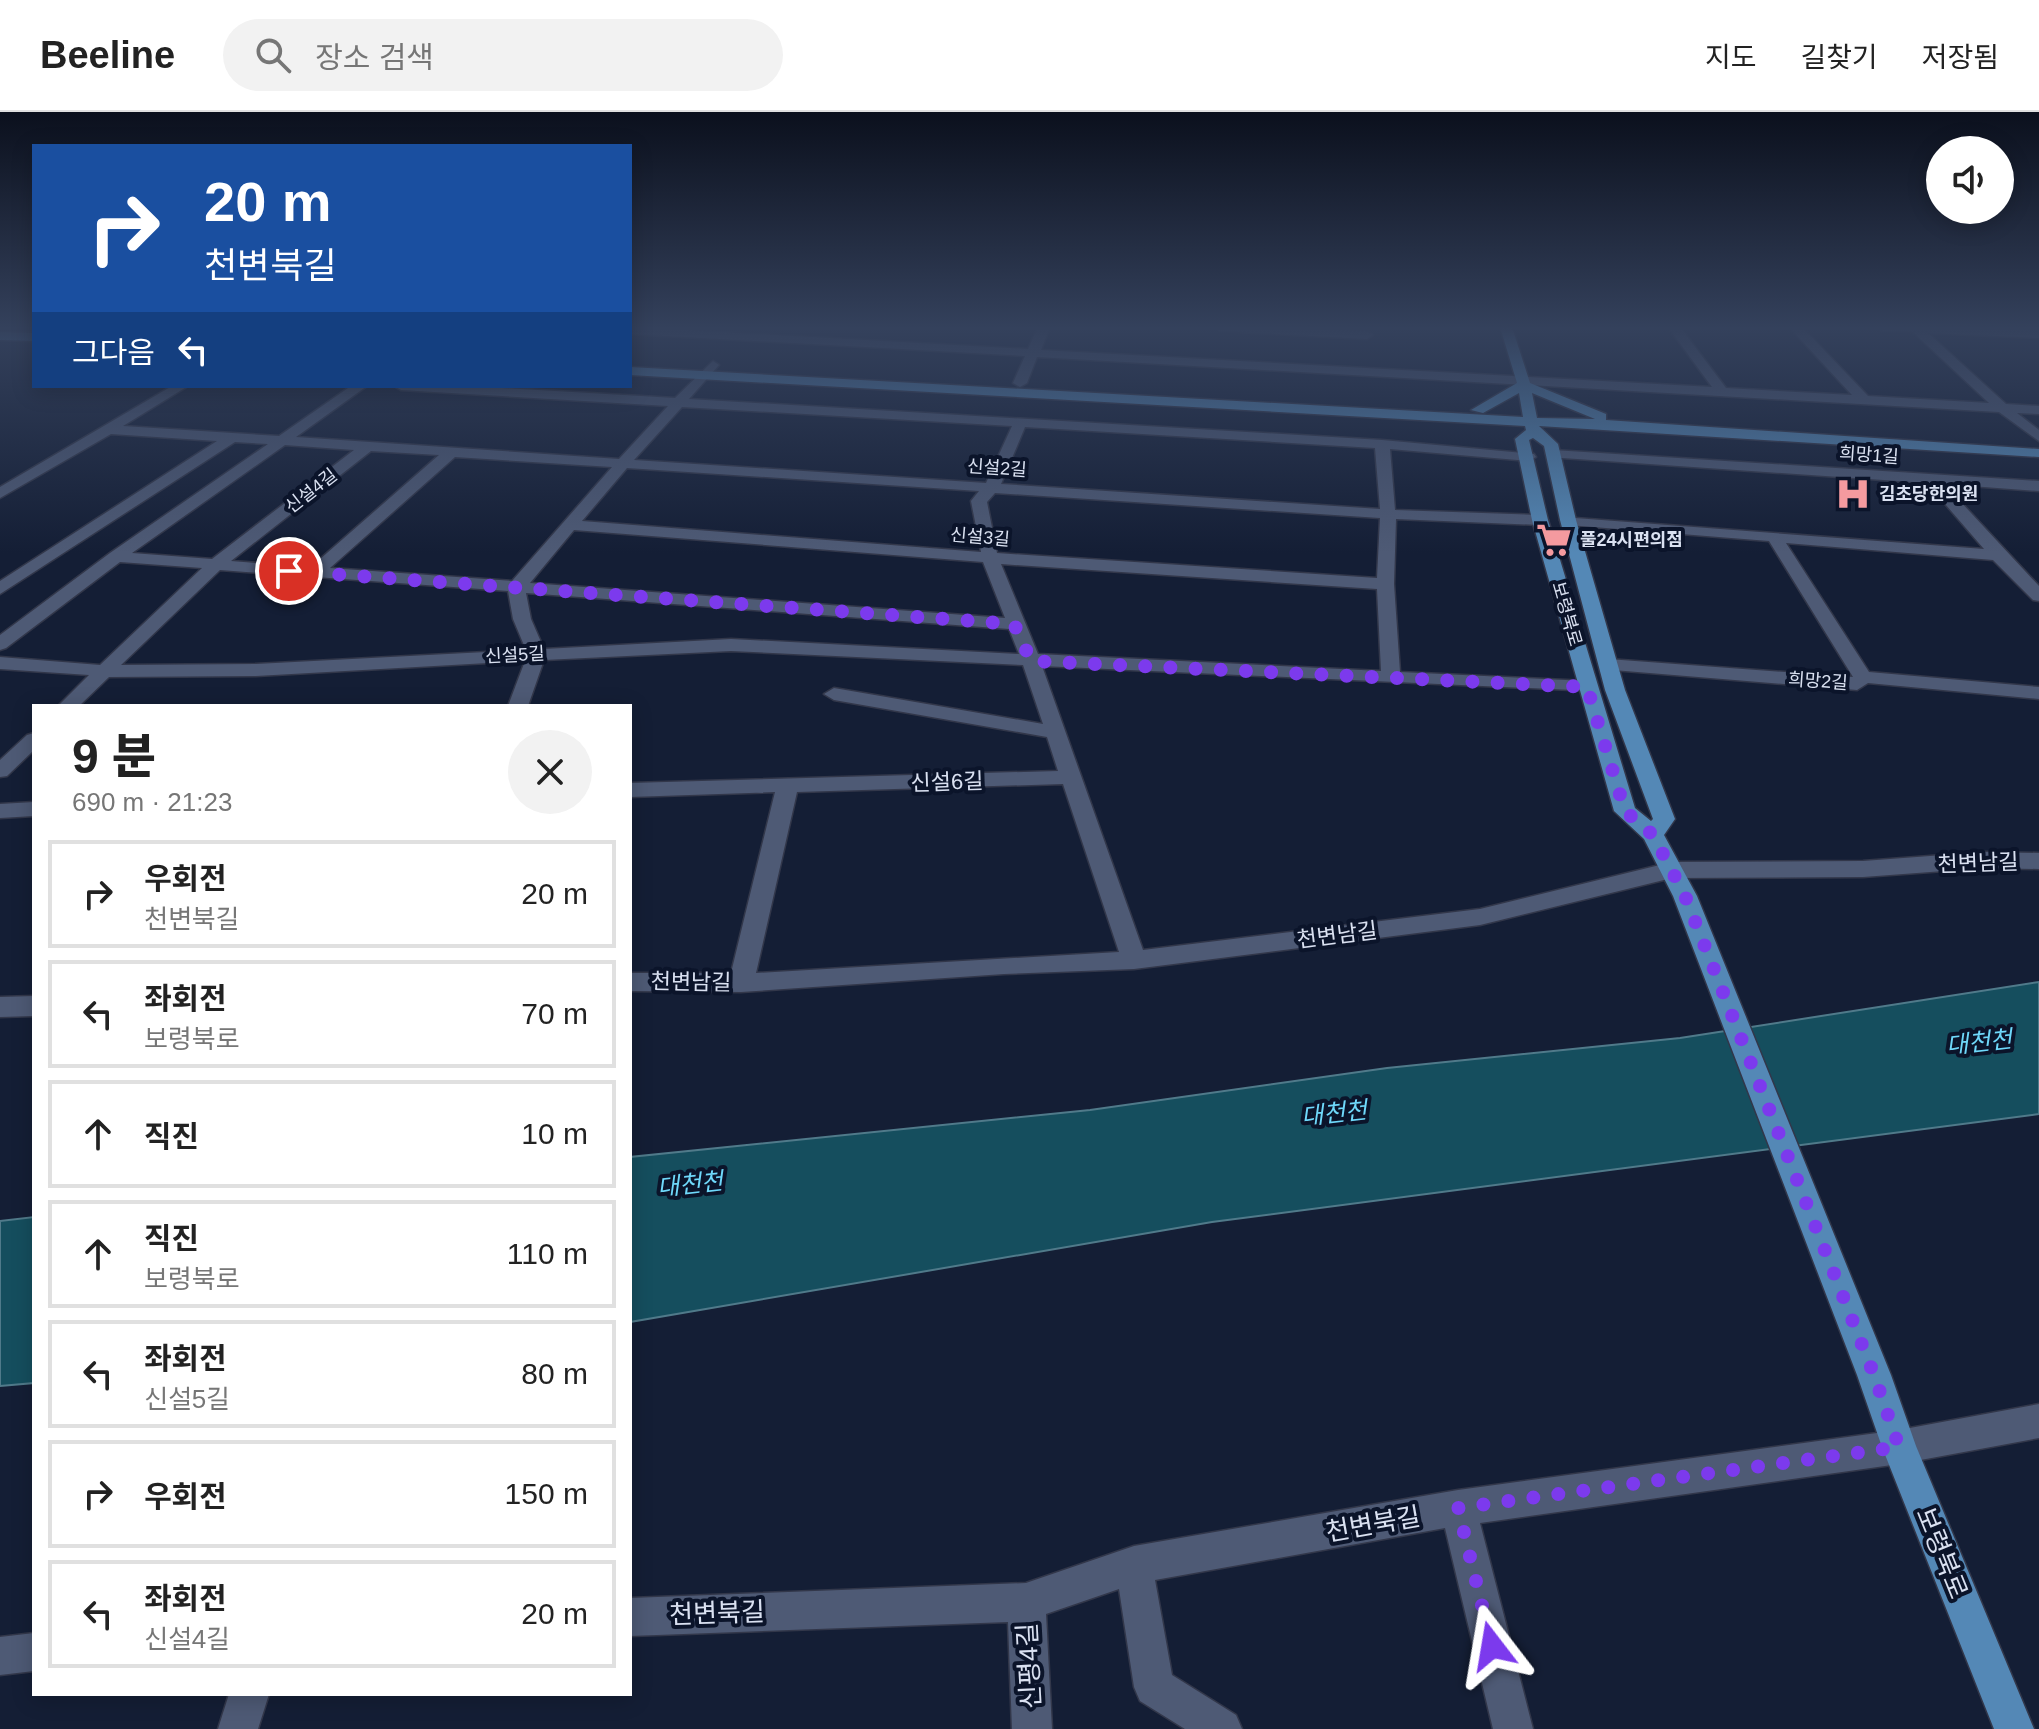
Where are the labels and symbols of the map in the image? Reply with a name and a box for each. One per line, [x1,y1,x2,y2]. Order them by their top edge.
street label: 희망1길 [1839,443,1899,467]
street label: 신설2길 [967,456,1027,480]
street label: 신설4길 [281,465,341,517]
hospital icon: 김초당한의원 [1834,475,1872,513]
place label: 김초당한의원 [1879,484,1978,504]
supermarket icon: 풀24시편의점 [1535,521,1573,559]
street label: 신설3길 [949,524,1011,550]
place label: 풀24시편의점 [1580,530,1683,550]
pin [255,537,323,605]
street label: 보령북로 [1548,579,1586,649]
street label: 신설5길 [485,643,545,667]
street label: 희망2길 [1788,669,1848,693]
street label: 신설6길 [910,768,984,796]
street label: 천변남길 [1937,849,2019,877]
street label: 천변남길 [1295,918,1379,952]
street label: 천변남길 [650,969,732,995]
water label: 대천천 [1945,1025,2016,1059]
water label: 대천천 [1300,1096,1371,1130]
water label: 대천천 [656,1167,727,1201]
street label: 천변북길 [1323,1501,1423,1547]
street label: 보령북로 [1910,1503,1974,1603]
street label: 천변북길 [669,1596,765,1630]
position arrow [1450,1604,1534,1688]
street label: 신평4길 [1012,1622,1046,1710]

